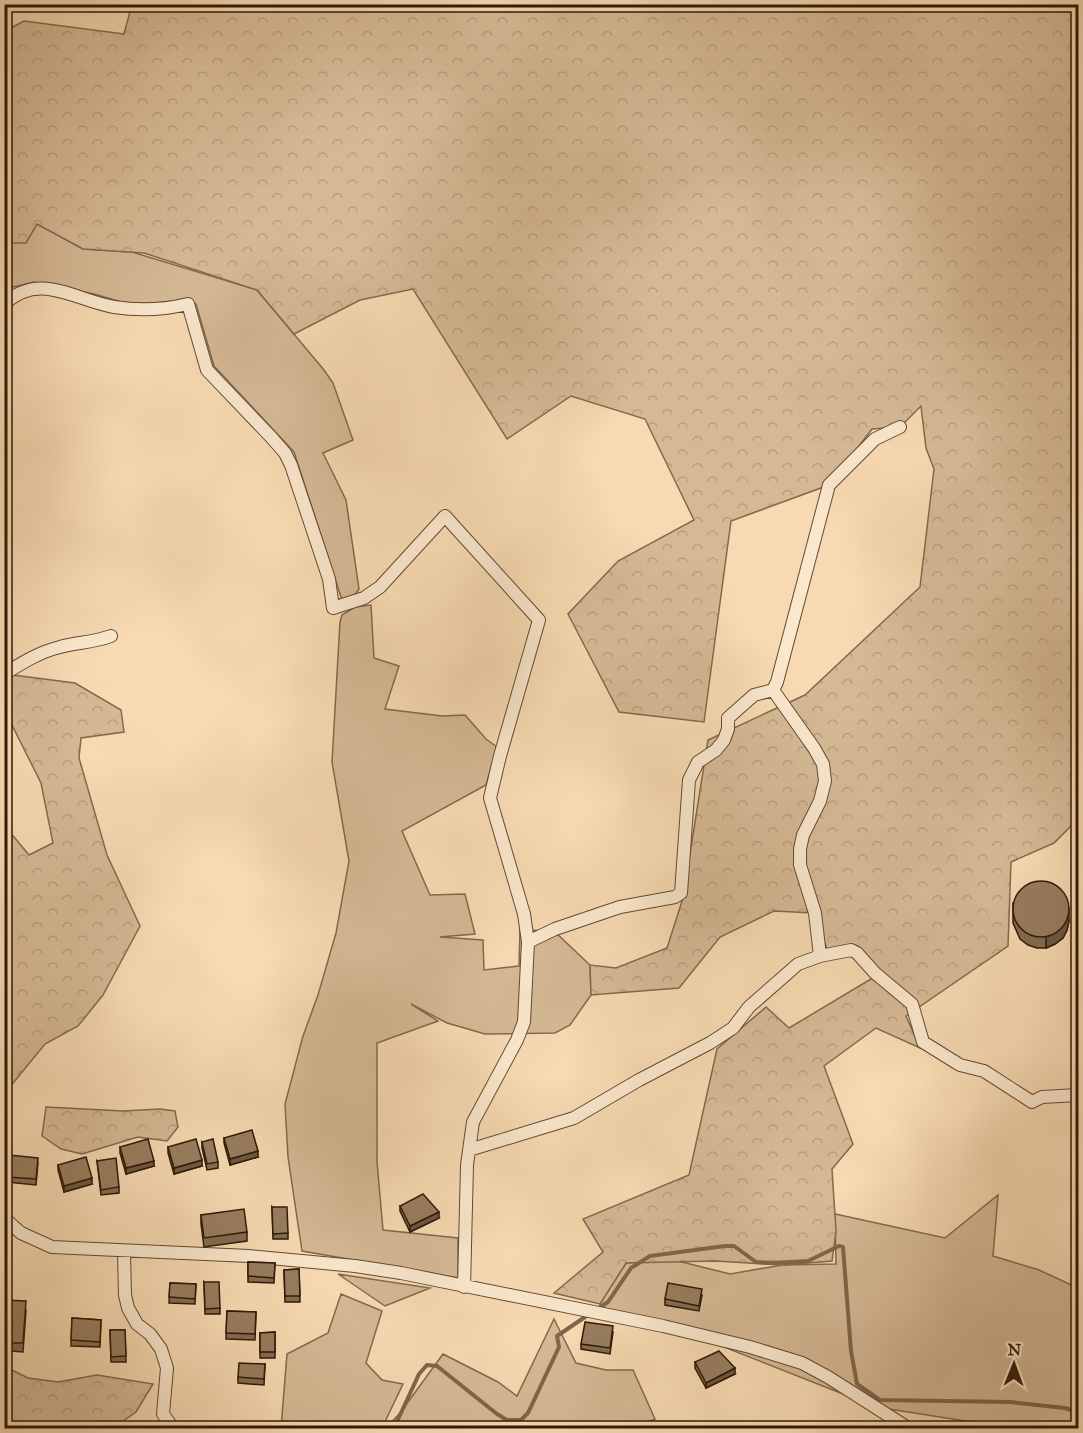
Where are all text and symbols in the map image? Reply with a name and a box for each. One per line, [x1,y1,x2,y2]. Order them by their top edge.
north arrow [984,1334,1044,1394]
text: N [1007,1340,1022,1359]

